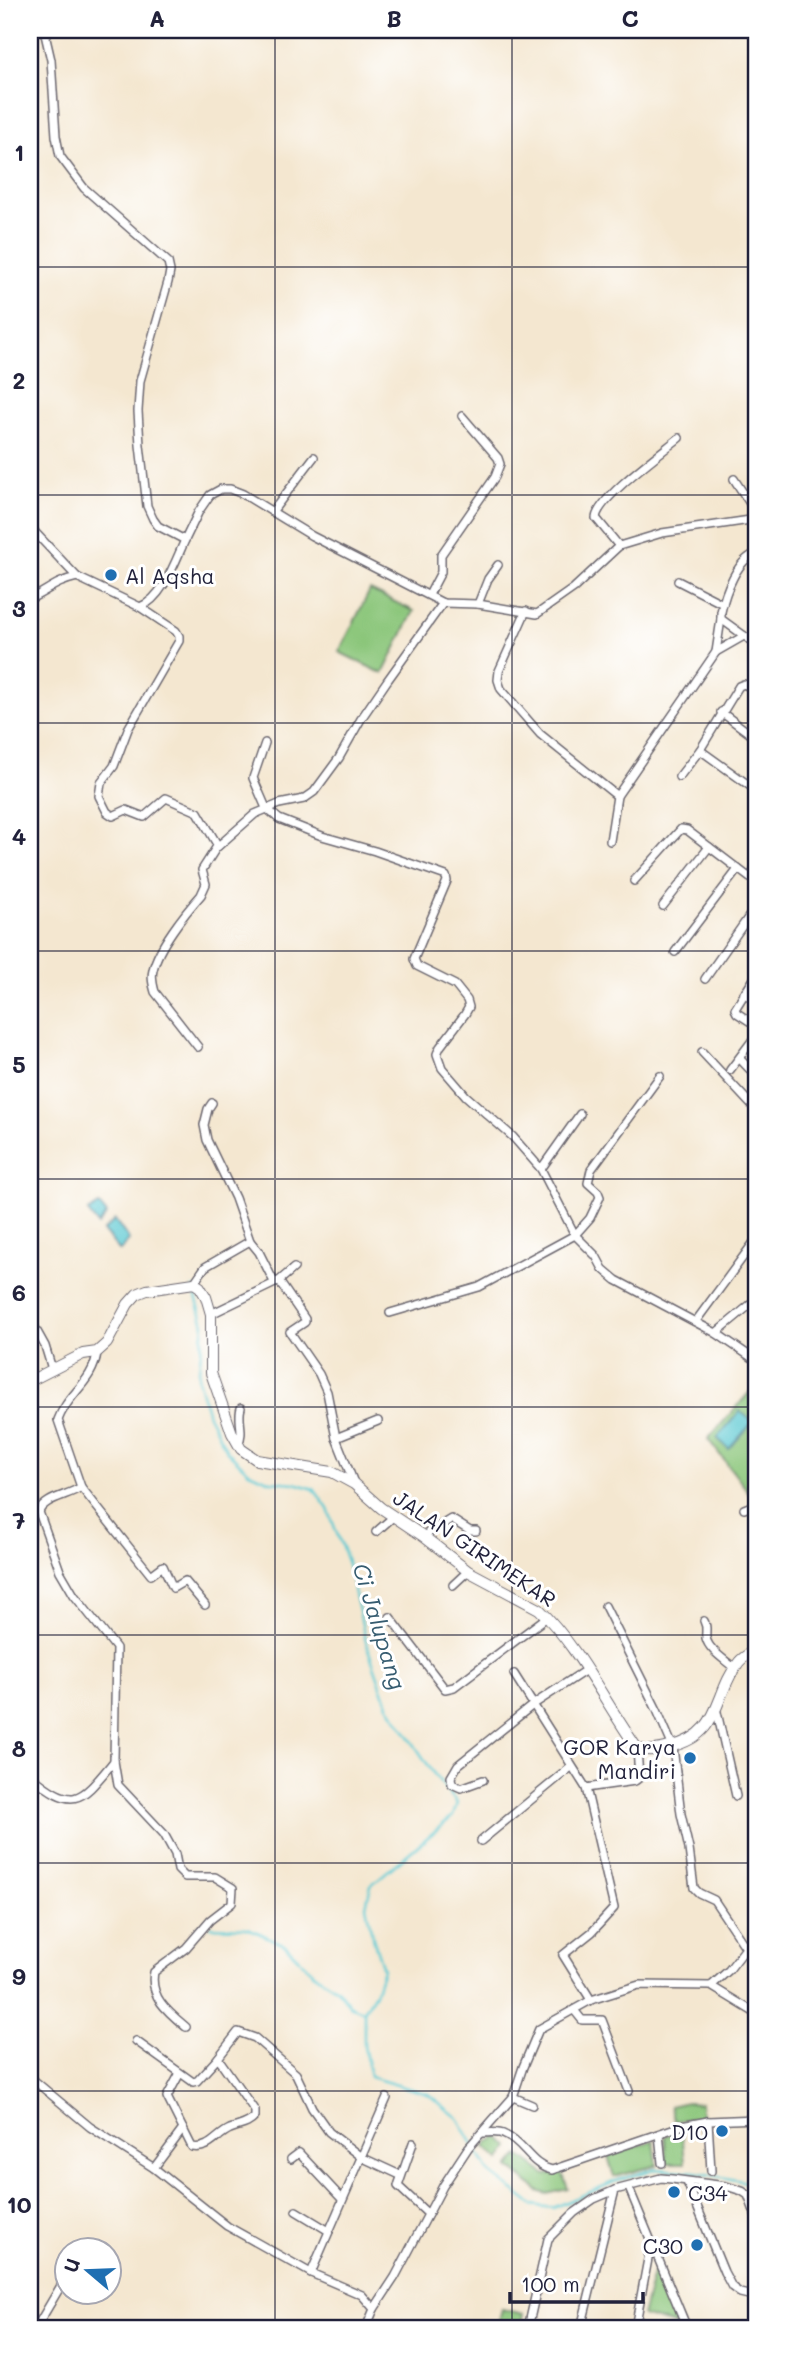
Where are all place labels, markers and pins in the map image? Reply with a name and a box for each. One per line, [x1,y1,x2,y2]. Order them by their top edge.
place label: Al Aqsha [125,562,215,589]
marker: Al Aqsha [103,567,119,583]
place label: GOR Karya Mandiri [563,1733,676,1784]
marker: GOR Karya Mandiri [682,1750,698,1766]
place label: D10 [671,2118,708,2145]
marker: D10 [714,2123,730,2139]
place label: C34 [688,2179,728,2206]
marker: C34 [666,2184,682,2200]
place label: C30 [643,2232,683,2259]
marker: C30 [689,2237,705,2253]

